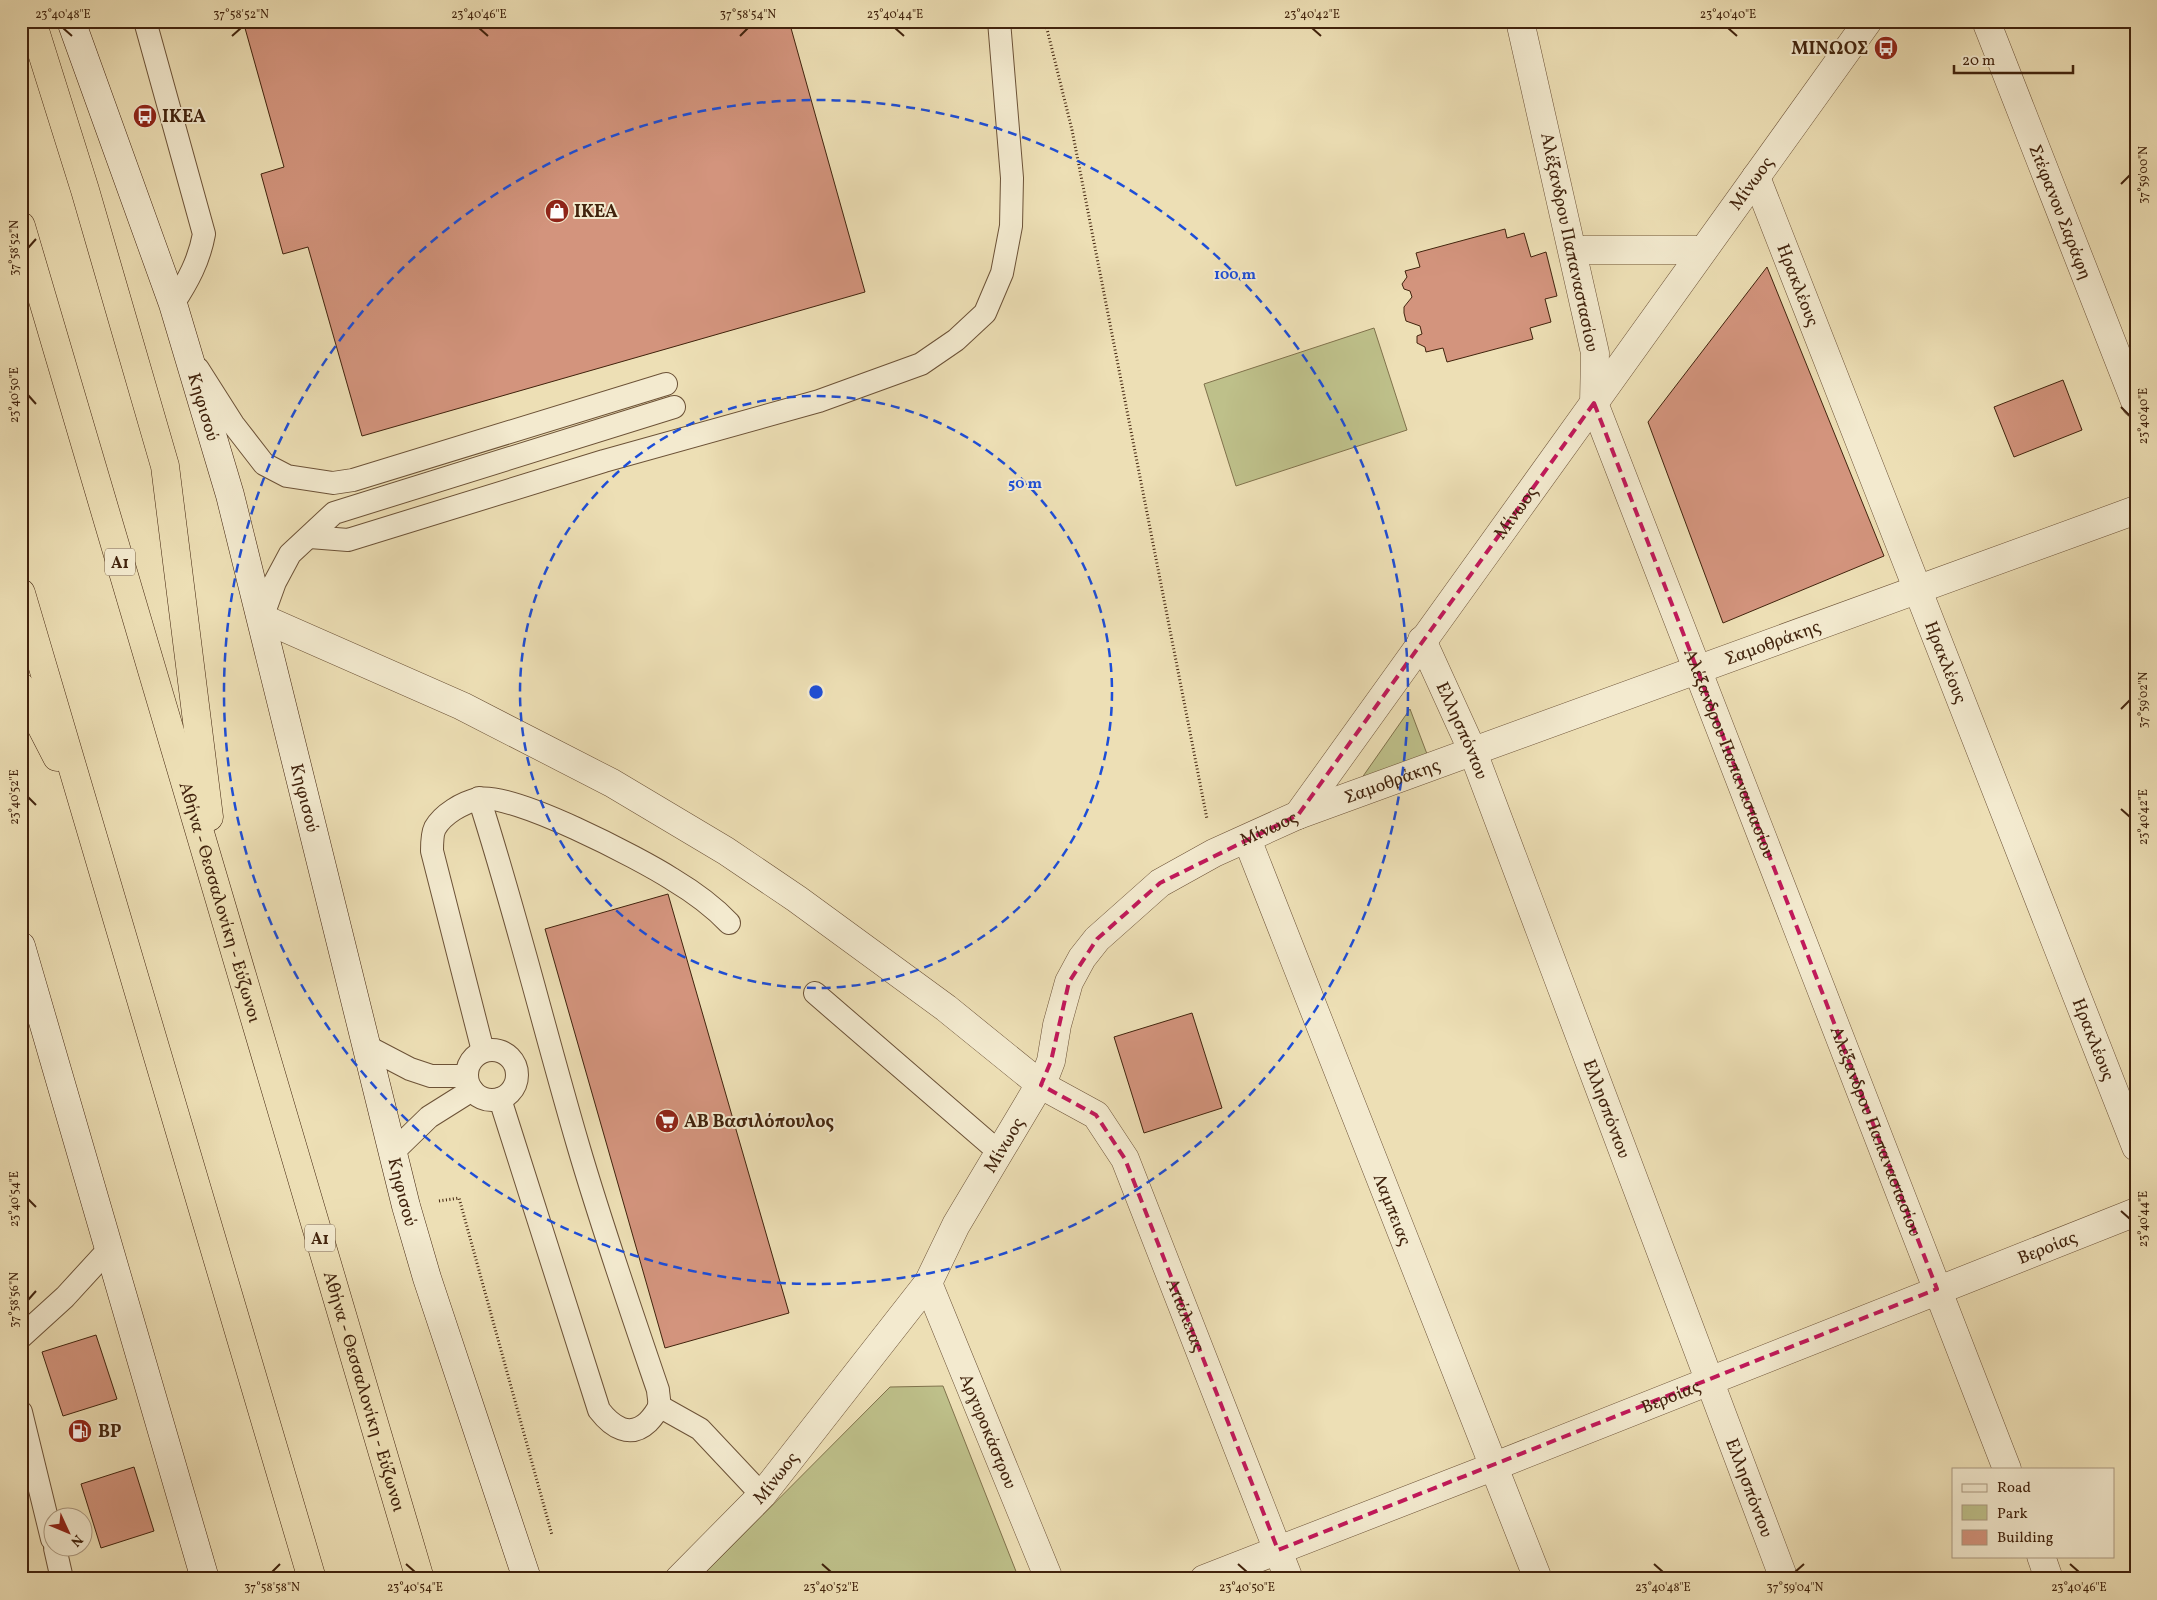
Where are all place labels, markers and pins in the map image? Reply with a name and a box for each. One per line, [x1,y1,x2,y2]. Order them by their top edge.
bus stop icon: ΜΙΝΩΟΣ [1873,35,1899,61]
place label: ΜΙΝΩΟΣ [1791,37,1868,62]
bus stop icon: ΙΚΕΑ [132,103,158,129]
place label: ΙΚΕΑ [162,105,206,130]
shop icon: IKEA [544,198,570,224]
place label: IKEA [574,200,618,225]
centre of rings [807,683,825,701]
supermarket icon: ΑΒ Βασιλόπουλος [654,1108,680,1134]
place label: ΑΒ Βασιλόπουλος [684,1110,834,1135]
fuel station icon: BP [67,1418,93,1444]
place label: BP [98,1420,122,1445]

